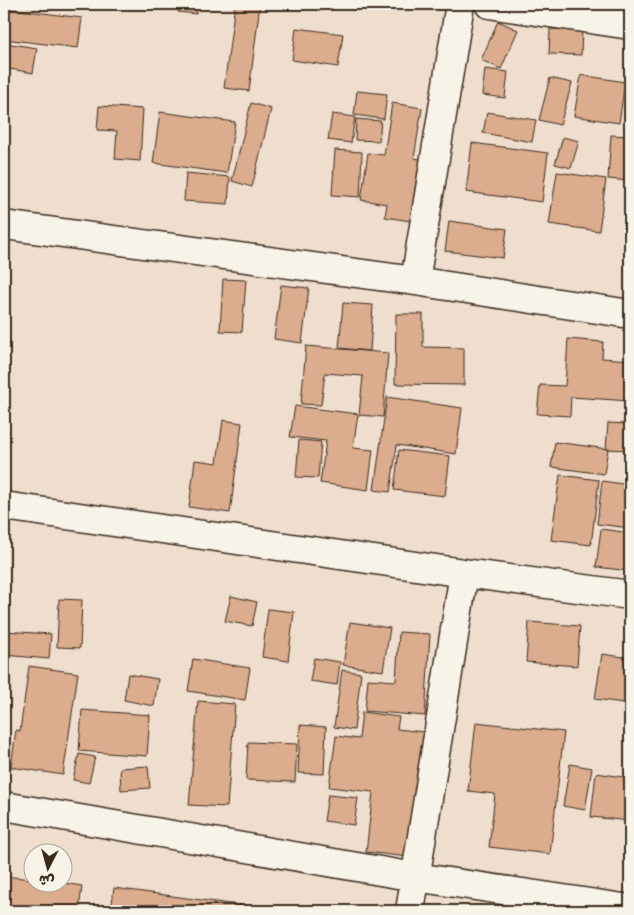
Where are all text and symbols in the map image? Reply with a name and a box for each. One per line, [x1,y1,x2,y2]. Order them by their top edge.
north arrow [22,842,72,892]
text: ش [38,869,55,891]

